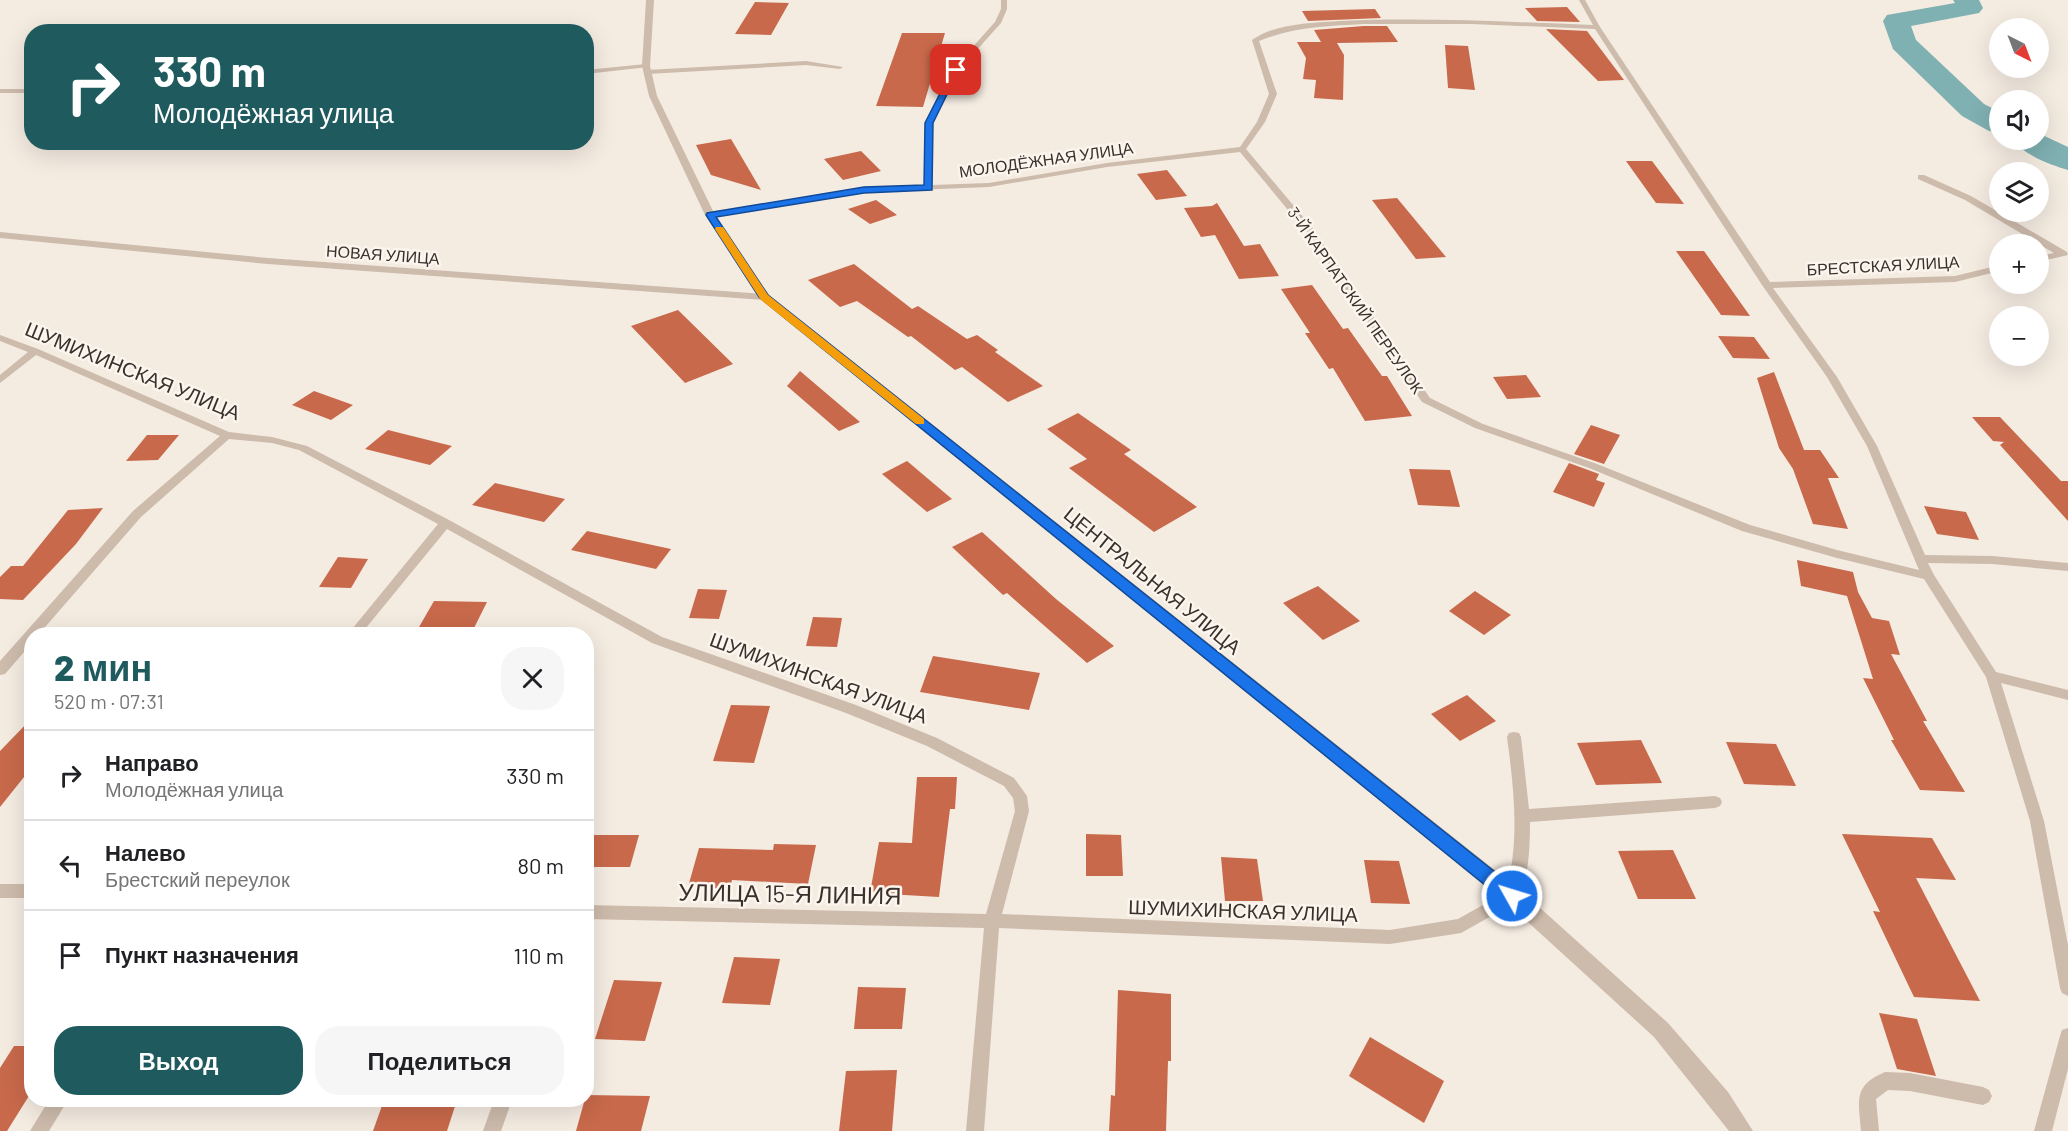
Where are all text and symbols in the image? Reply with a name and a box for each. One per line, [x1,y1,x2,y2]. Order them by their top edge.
north arrow [1989,18,2049,78]
map controls [1989,18,2049,366]
pin [930,44,981,95]
text: 330 m [153,45,266,95]
icon: right [54,48,132,126]
icon: arrive [939,53,972,86]
button: sound [1989,90,2049,150]
text: Молодёжная улица [153,96,394,128]
street label: МОЛОДЁЖНАЯ УЛИЦА [958,137,1135,181]
button: layers [1989,162,2049,222]
street label: 3-Й КАРПАТСКИЙ ПЕРЕУЛОК [1284,203,1428,397]
button: + [1989,234,2049,294]
street label: НОВАЯ УЛИЦА [326,241,441,267]
street label: БРЕСТСКАЯ УЛИЦА [1806,251,1960,278]
button: − [1989,306,2049,366]
street label: ШУМИХИНСКАЯ УЛИЦА [22,316,245,424]
street label: ЦЕНТРАЛЬНАЯ УЛИЦА [1060,501,1247,659]
street label: ШУМИХИНСКАЯ УЛИЦА [707,626,932,728]
text: 2 мин [54,645,152,688]
button: close [501,647,564,710]
text: 520 m · 07:31 [54,689,164,713]
text: Направо [105,749,199,775]
icon: right [54,759,87,792]
text: 330 m [506,762,564,788]
text: Молодёжная улица [105,777,283,801]
text: Налево [105,839,186,865]
icon: left [54,849,87,882]
text: 80 m [518,852,564,878]
position arrow [1480,864,1544,928]
text: Брестский переулок [105,867,290,891]
street label: УЛИЦА 15-Я ЛИНИЯ [678,877,902,909]
street label: ШУМИХИНСКАЯ УЛИЦА [1128,894,1359,926]
icon: arrive [54,939,87,972]
text: Пункт назначения [105,941,299,967]
text: 110 m [514,942,564,968]
button: Выход [54,1026,303,1095]
button: Поделиться [315,1026,564,1095]

